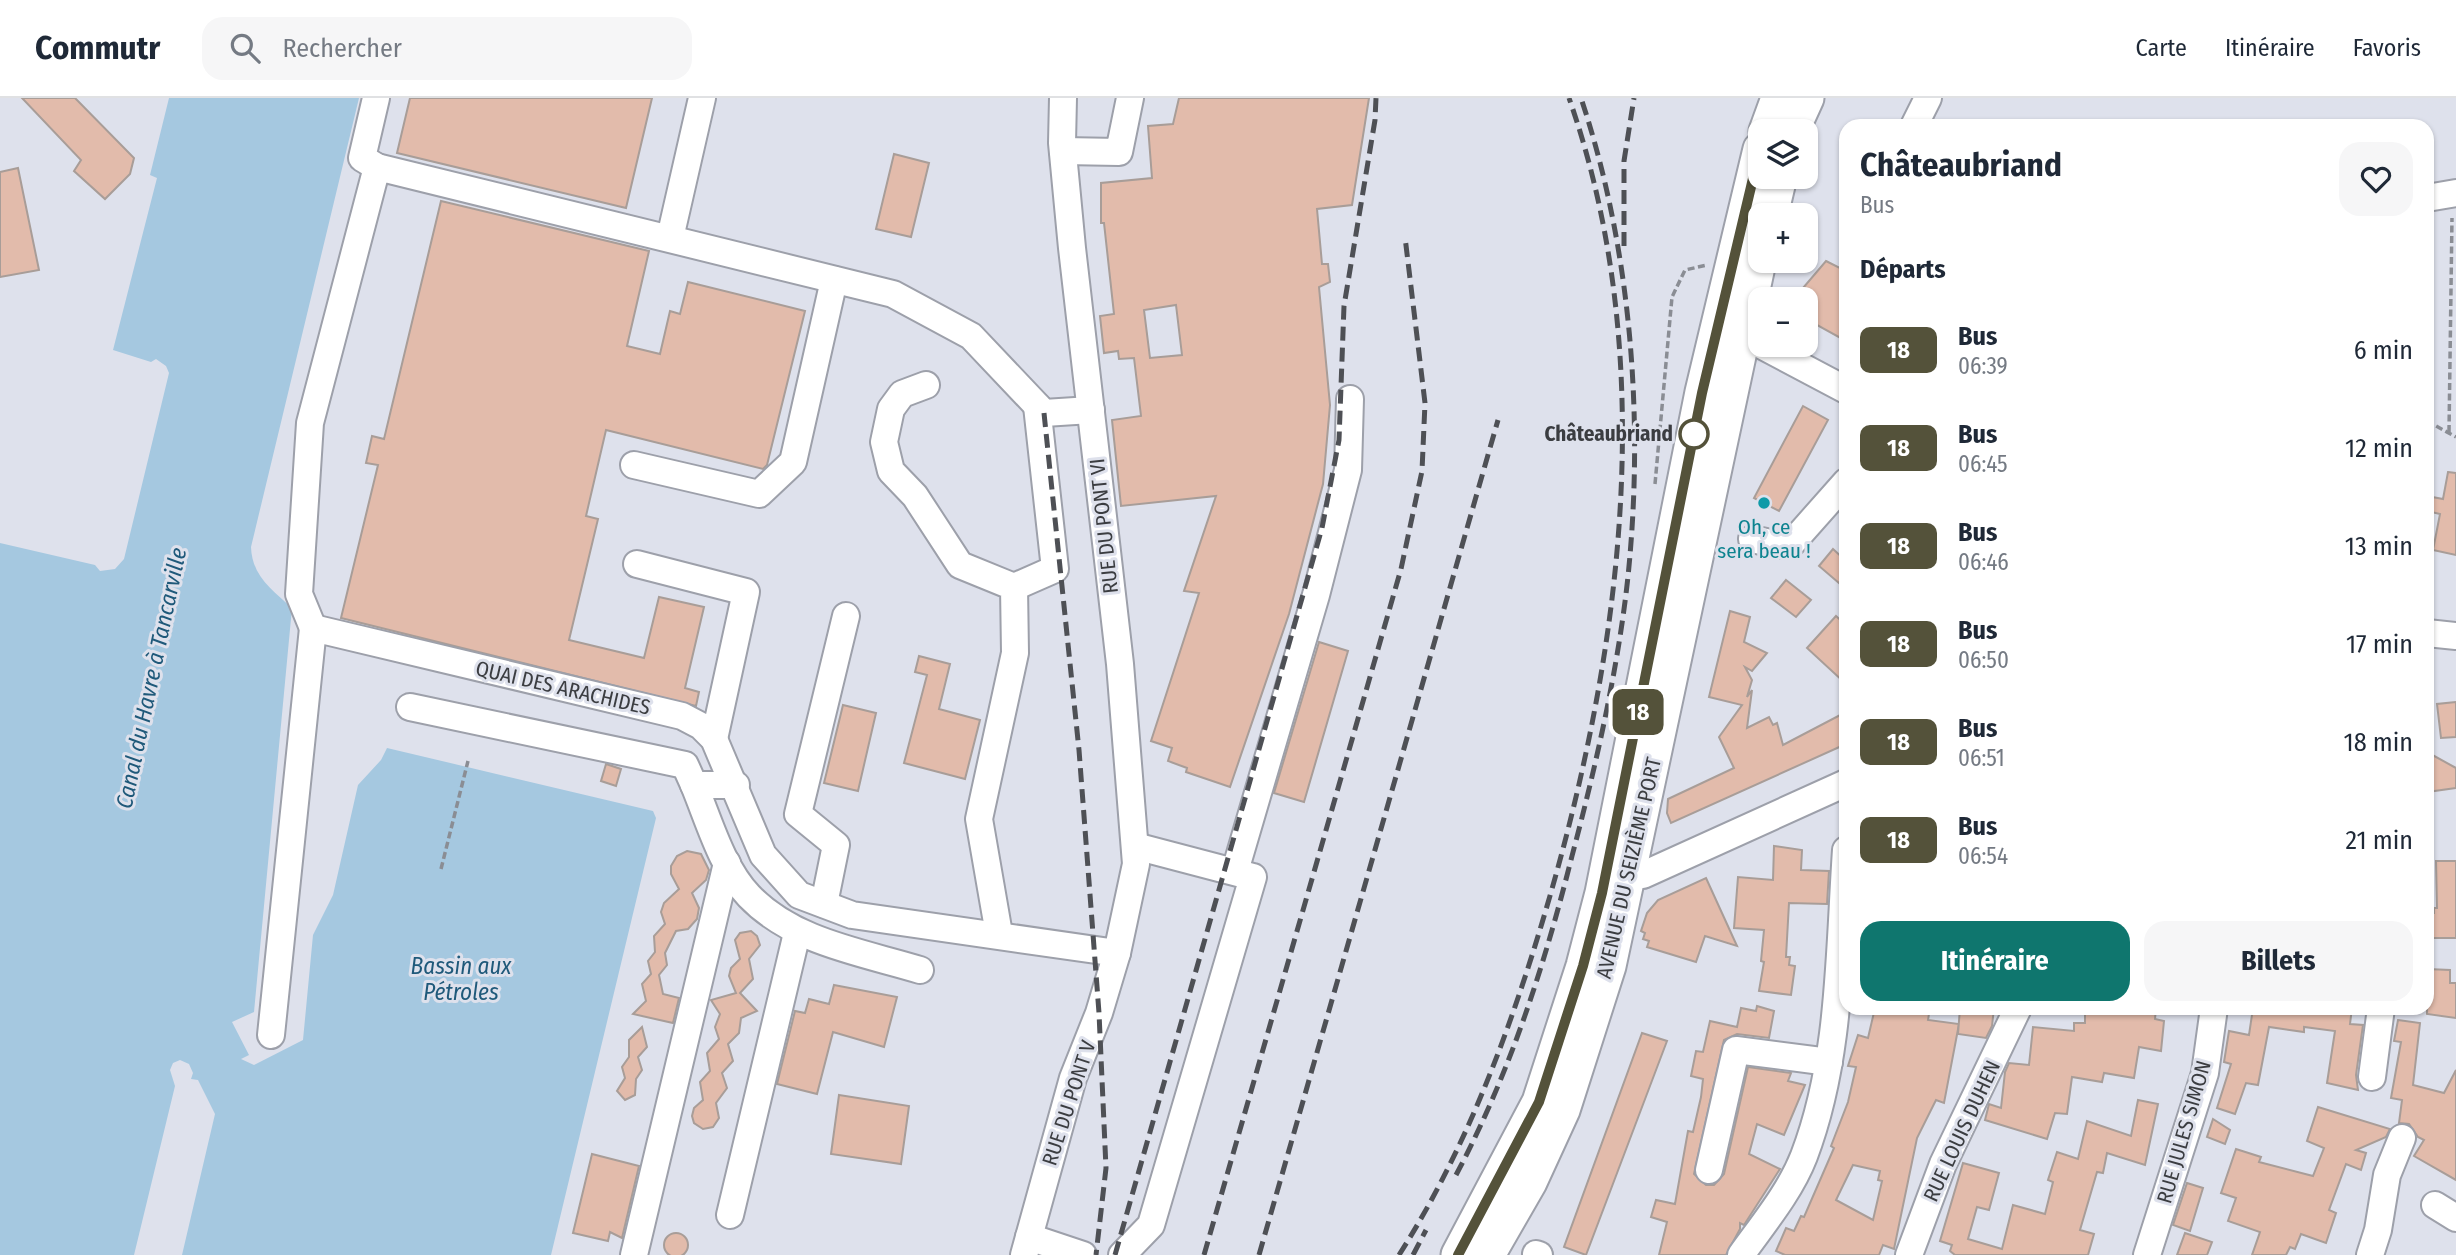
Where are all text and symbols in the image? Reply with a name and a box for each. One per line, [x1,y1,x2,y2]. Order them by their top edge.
search box [202,17,692,80]
text: Commutr [35,28,160,68]
icon: search [226,29,264,67]
text: Rechercher [282,33,402,64]
text: Carte [2136,34,2187,62]
text: Itinéraire [2225,34,2315,62]
text: Favoris [2353,34,2421,62]
map controls [1748,119,1818,357]
button: layers [1748,119,1818,189]
button: heart [2339,142,2413,216]
text: Châteaubriand [1860,145,2062,185]
text: Bus [1860,191,1894,219]
button: + [1748,203,1818,273]
text: Départs [1860,254,1946,285]
button: − [1748,287,1818,357]
text: Bus [1958,321,1997,352]
text: 6 min [2354,335,2413,366]
text: 18 [1887,336,1910,364]
text: 06:39 [1958,352,2008,380]
marker: Châteaubriand [1679,419,1709,449]
text: Bus [1958,419,1997,450]
place label: Châteaubriand [1545,421,1673,447]
text: 12 min [2345,433,2413,464]
text: 18 [1887,434,1910,462]
text: 06:45 [1958,450,2008,478]
street label: RUE DU PONT VI [1084,457,1124,595]
marker: Oh, ce sera beau ! [1756,495,1772,511]
place label: Oh, ce sera beau ! [1717,514,1811,564]
text: Bus [1958,517,1997,548]
text: 13 min [2345,531,2413,562]
text: 18 [1887,532,1910,560]
water label: Canal du Havre à Tancarville [110,545,192,811]
text: 06:46 [1958,548,2009,576]
text: Bus [1958,615,1997,646]
text: 17 min [2346,629,2413,660]
text: 18 [1887,630,1910,658]
text: 06:50 [1958,646,2009,674]
street label: QUAI DES ARACHIDES [473,655,653,721]
line badge: 18 [1606,689,1670,735]
text: 18 [1627,698,1649,726]
text: Bus [1958,713,1997,744]
text: 18 min [2344,727,2413,758]
text: 18 [1887,728,1910,756]
text: 06:51 [1958,744,2005,772]
street label: AVENUE DU SEIZIÈME PORT [1591,755,1667,981]
text: Bus [1958,811,1997,842]
text: 21 min [2346,825,2413,856]
text: 18 [1887,826,1910,854]
text: 06:54 [1958,842,2008,870]
button: Itinéraire [1860,921,2130,1001]
button: Billets [2144,921,2413,1001]
water label: Bassin aux Pétroles [411,952,512,1006]
street label: RUE DU PONT V [1037,1037,1102,1169]
street label: RUE LOUIS DUHEN [1918,1056,2006,1206]
street label: RUE JULES SIMON [2151,1058,2217,1206]

